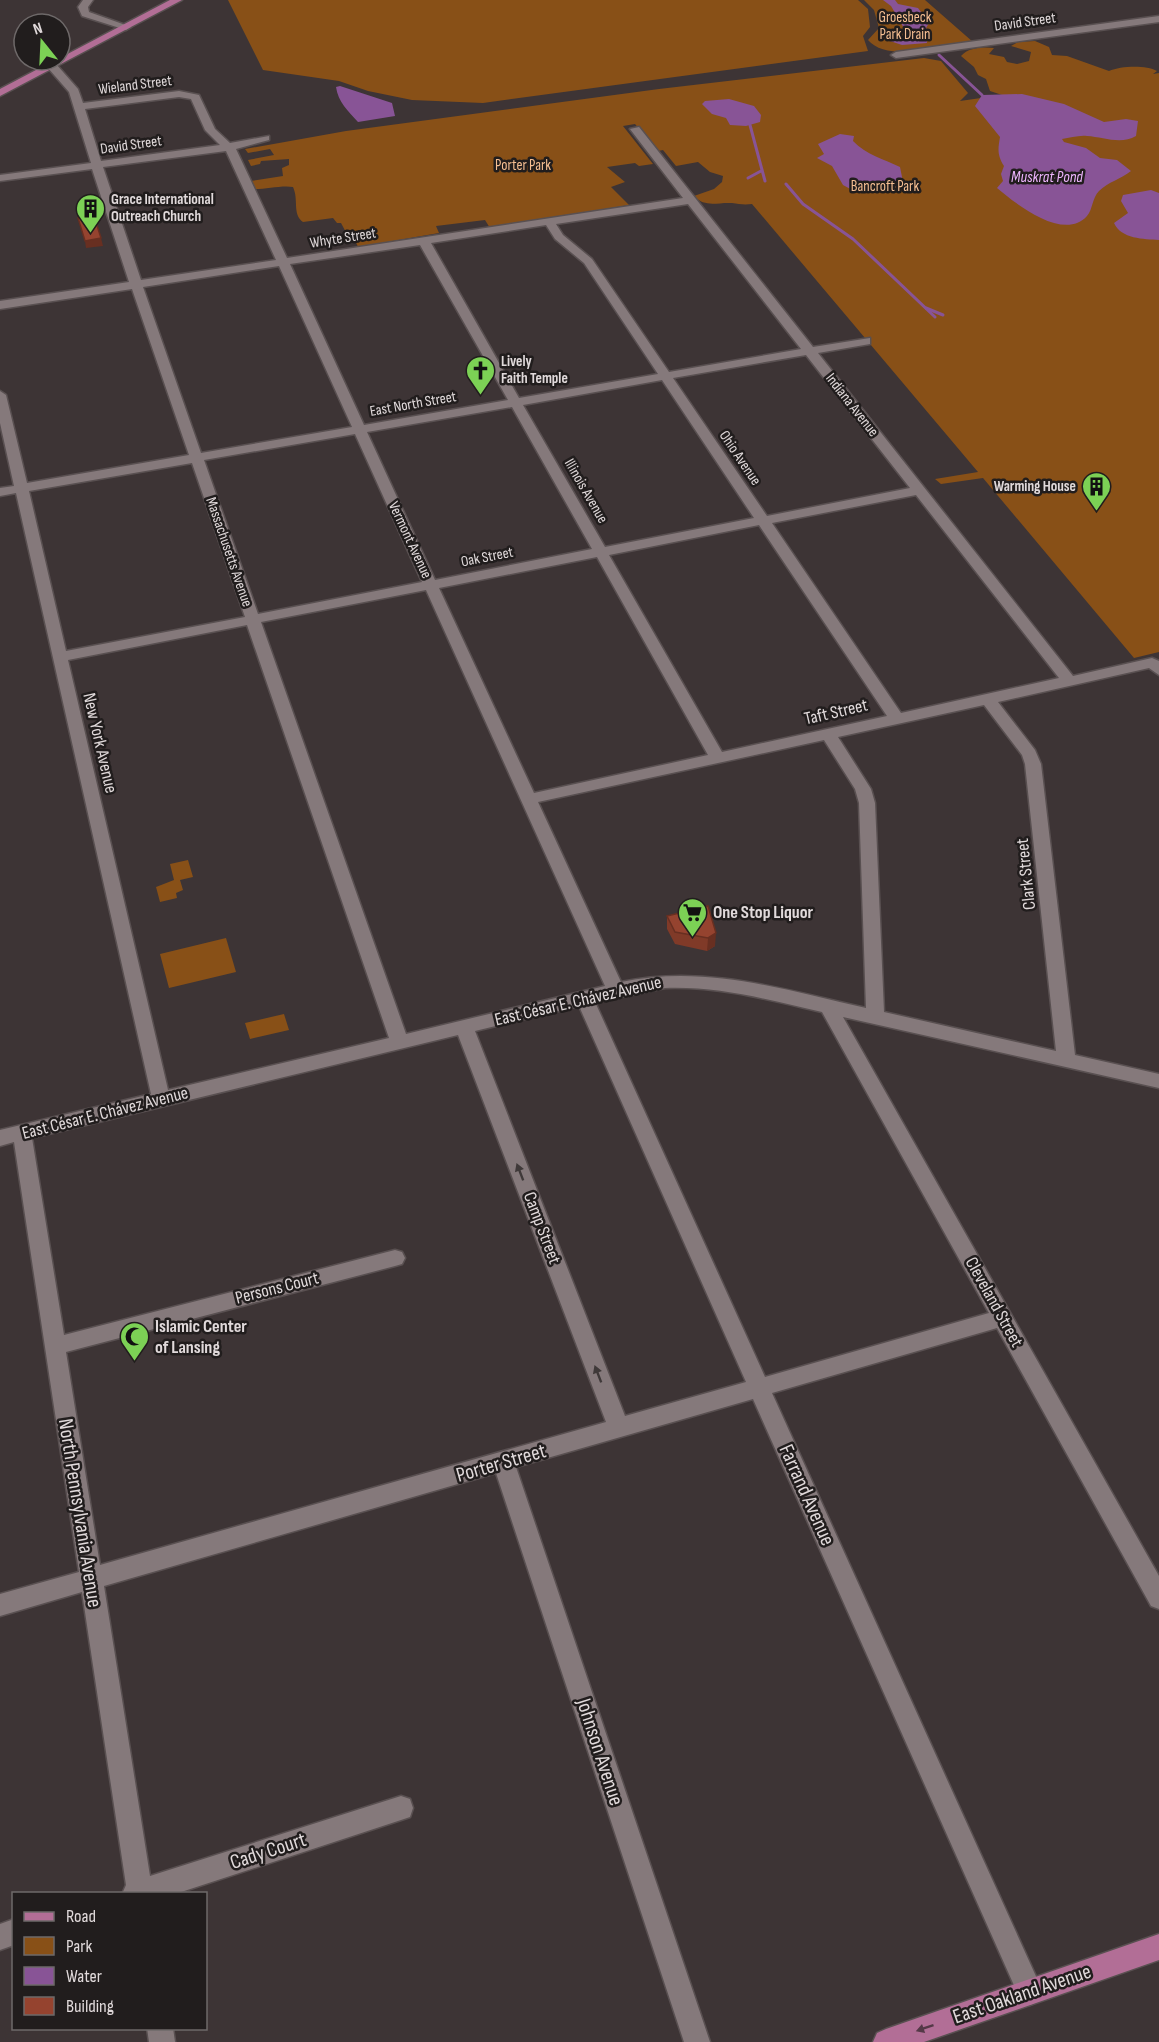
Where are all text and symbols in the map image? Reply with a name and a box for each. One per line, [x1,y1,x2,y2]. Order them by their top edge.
park label: Groesbeck Park Drain [878,8,932,44]
street label: David Street [993,8,1057,36]
north arrow [12,12,72,72]
text: N [31,19,45,40]
street label: Wieland Street [97,71,173,99]
street label: David Street [99,131,163,159]
park label: Porter Park [495,156,551,175]
water label: Muskrat Pond [1011,168,1083,187]
park label: Bancroft Park [851,177,919,196]
place label: Grace International Outreach Church [111,190,214,226]
building icon: Grace International Outreach Church [74,192,106,234]
street label: Whyte Street [309,223,378,253]
place label: Lively Faith Temple [501,352,568,388]
church icon: Lively Faith Temple [464,354,496,396]
street label: Indiana Avenue [821,369,883,441]
street label: East North Street [368,387,458,421]
street label: Ohio Avenue [715,427,765,489]
street label: Illinois Avenue [560,455,612,527]
building icon: Warming House [1081,470,1113,512]
place label: Warming House [994,477,1076,496]
street label: Massachusetts Avenue [201,495,257,609]
street label: Vermont Avenue [384,499,436,581]
street label: Oak Street [459,543,515,571]
street label: New York Avenue [78,691,122,795]
street label: Taft Street [802,694,870,729]
street label: Clark Street [1012,837,1040,911]
supermarket icon: One Stop Liquor [676,896,708,938]
place label: One Stop Liquor [713,902,814,923]
street label: East César E. Chávez Avenue [493,972,663,1030]
street label: East César E. Chávez Avenue [20,1082,190,1144]
one-way arrow [515,1163,524,1181]
street label: Camp Street [519,1189,565,1267]
street label: Cleveland Street [961,1253,1028,1351]
street label: Persons Court [233,1267,321,1308]
place label: Islamic Center of Lansing [155,1316,247,1358]
mosque icon: Islamic Center of Lansing [118,1320,150,1362]
one-way arrow [593,1365,602,1383]
street label: North Pennsylvania Avenue [53,1417,107,1609]
street label: Porter Street [453,1438,549,1488]
street label: Farrand Avenue [774,1441,840,1549]
street label: Johnson Avenue [571,1694,629,1809]
street label: Cady Court [227,1827,309,1875]
legend [12,1892,207,2030]
text: Road [66,1906,96,1927]
text: Park [66,1936,92,1957]
street label: East Oakland Avenue [950,1959,1094,2029]
text: Water [66,1966,102,1987]
text: Building [66,1996,114,2017]
one-way arrow [916,2024,934,2034]

